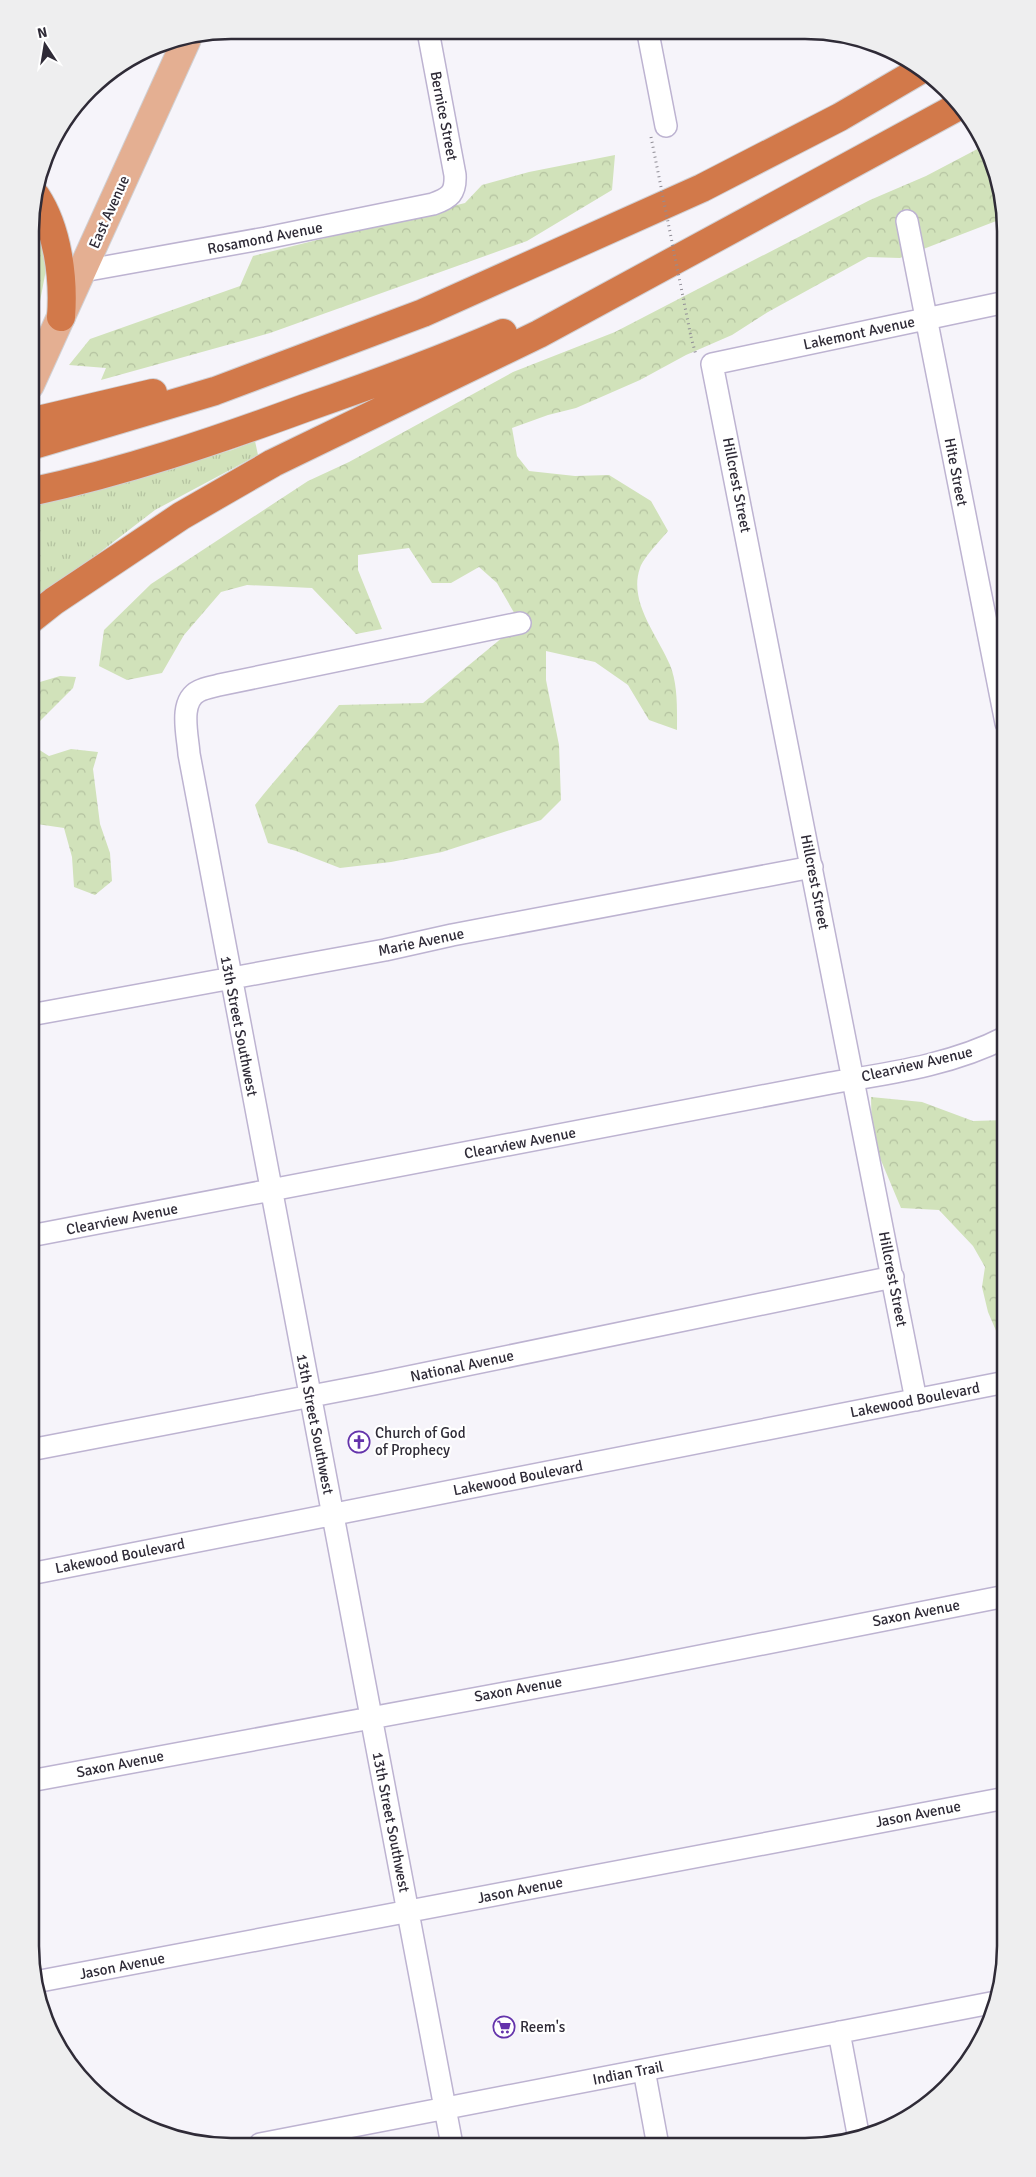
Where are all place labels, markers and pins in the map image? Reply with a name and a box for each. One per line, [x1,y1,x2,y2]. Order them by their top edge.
place label: Church of God of Prophecy [375,1424,466,1459]
church icon: Church of God of Prophecy [347,1430,371,1454]
supermarket icon: Reem's [492,2015,516,2039]
place label: Reem's [520,2018,566,2036]

